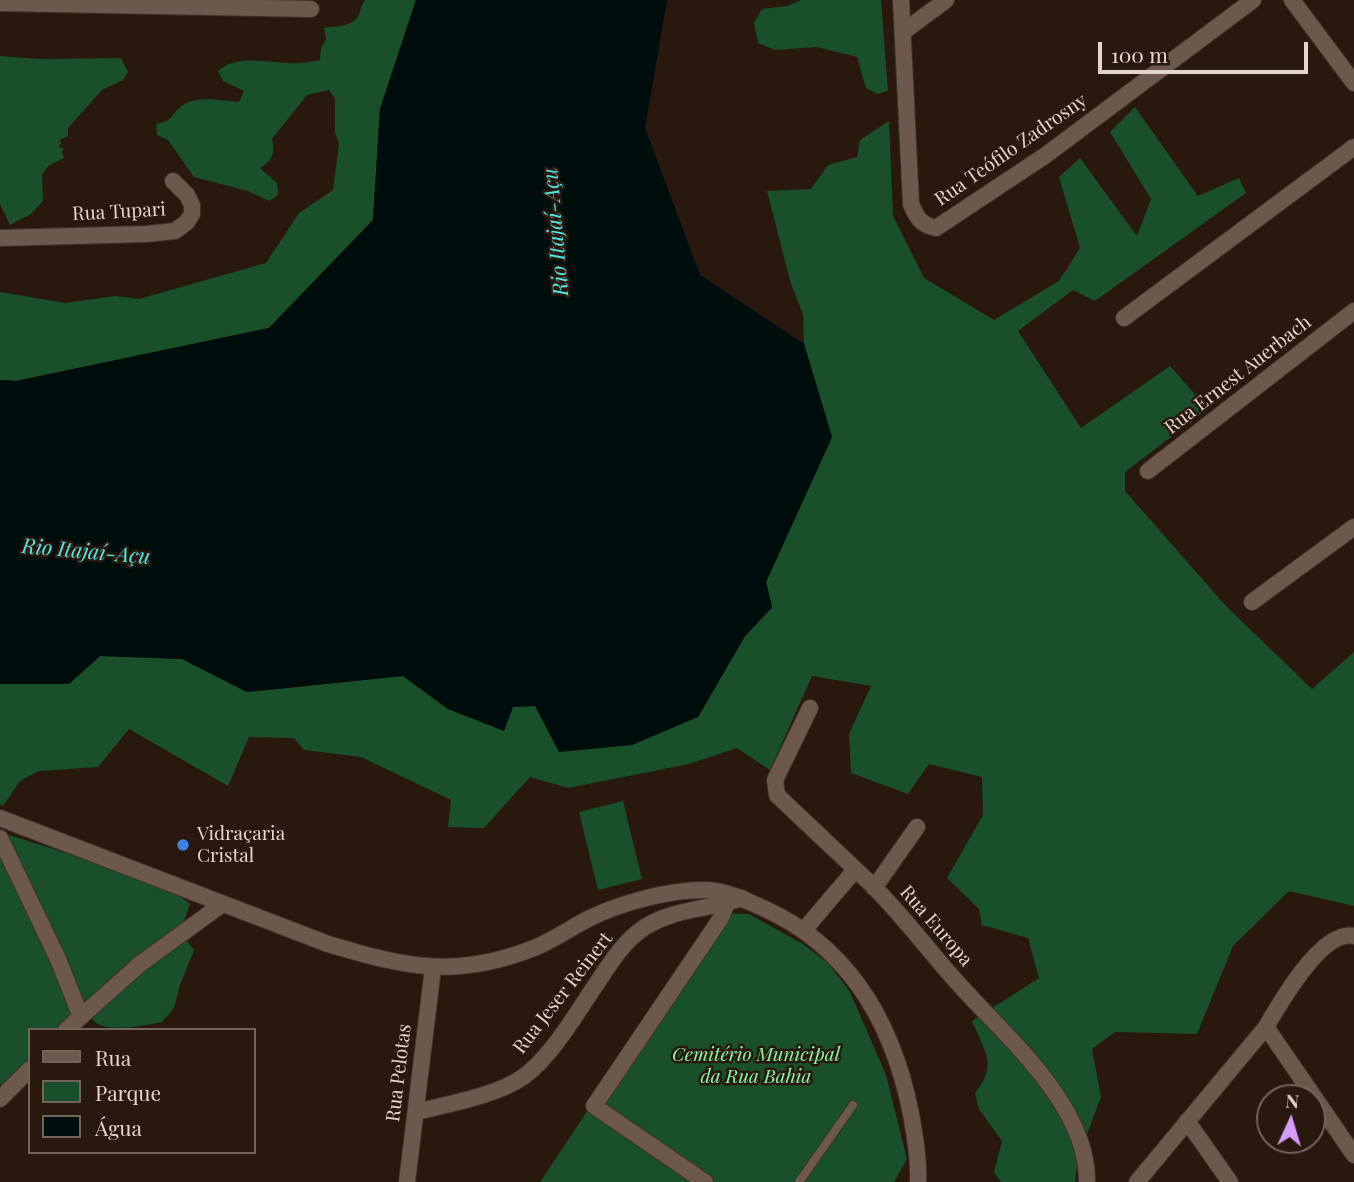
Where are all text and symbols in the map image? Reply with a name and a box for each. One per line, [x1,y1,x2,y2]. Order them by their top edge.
scale bar [1102,28,1312,72]
text: 100 m [1111,40,1168,68]
street label: Rua Teófilo Zadrosny [931,89,1091,211]
water label: Rio Itajaí-Açu [538,167,574,297]
street label: Rua Tupari [72,198,166,226]
street label: Rua Ernest Auerbach [1160,311,1316,439]
water label: Rio Itajaí-Açu [21,534,151,570]
place label: Vidraçaria Cristal [197,823,285,867]
marker: Vidraçaria Cristal [175,837,191,853]
street label: Rua Europa [895,881,977,971]
street label: Rua Jeser Reinert [508,928,618,1058]
street label: Rua Pelotas [382,1023,416,1123]
legend [28,1028,256,1154]
text: Rua [95,1043,131,1071]
park label: Cemitério Municipal da Rua Bahia [672,1044,840,1088]
text: Parque [95,1078,161,1106]
north arrow [1256,1084,1326,1154]
text: N [1285,1087,1300,1113]
text: Água [95,1113,142,1141]

